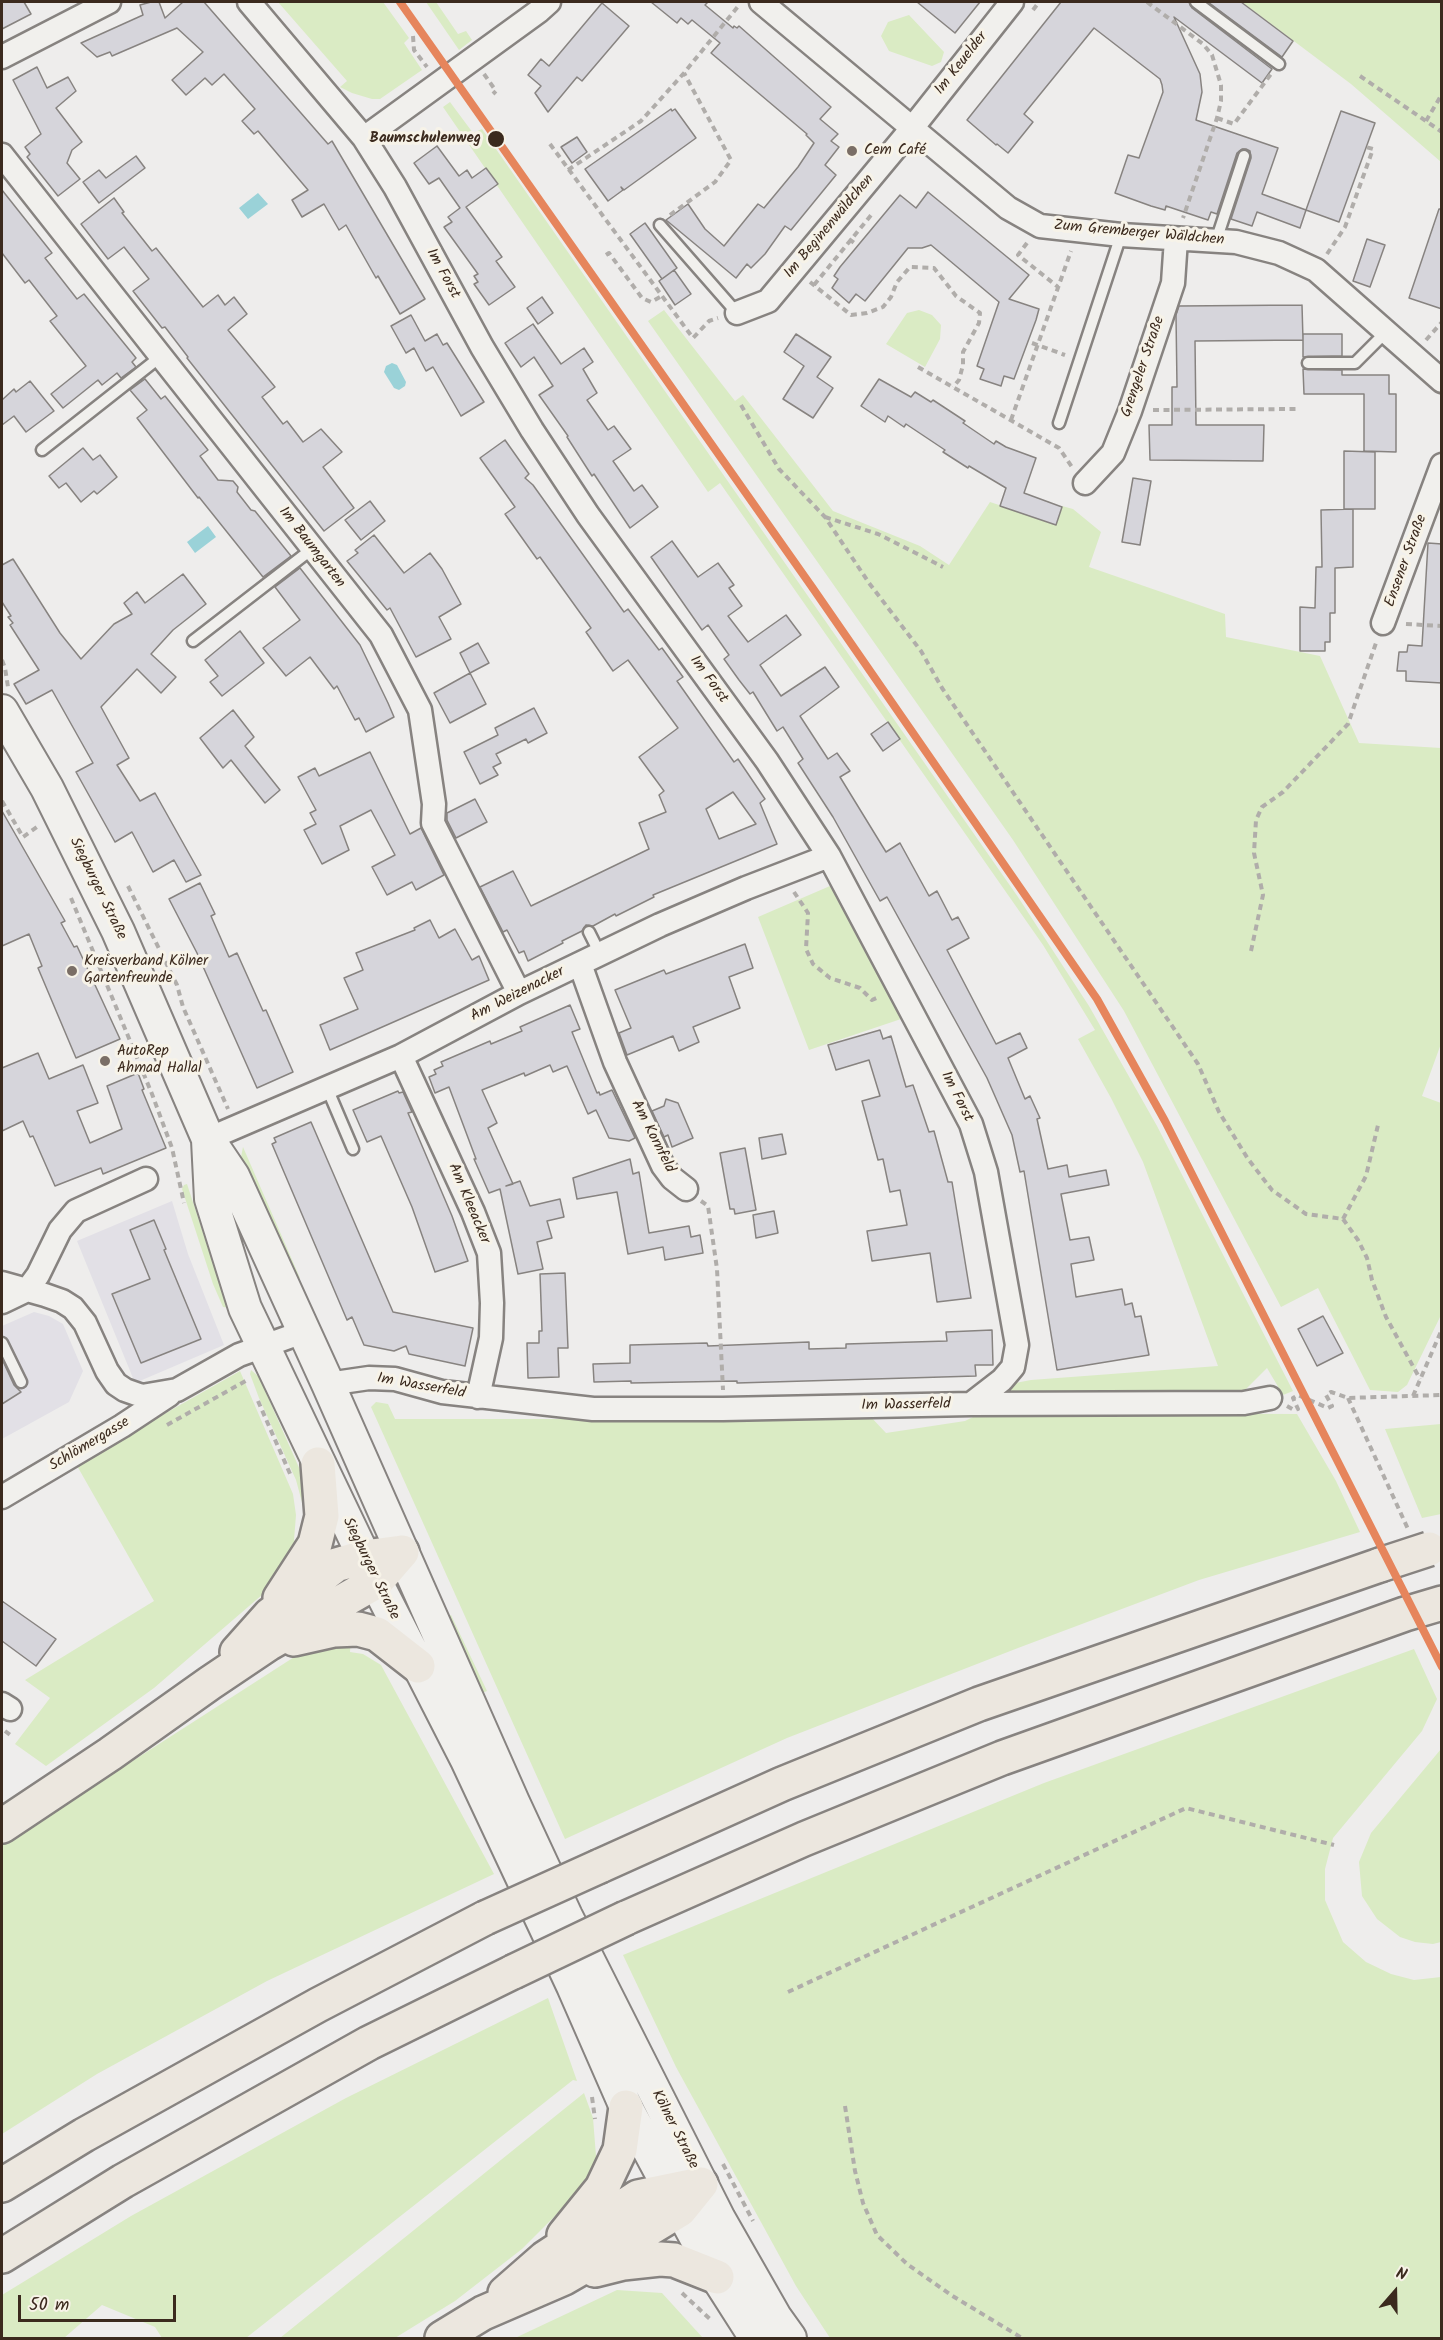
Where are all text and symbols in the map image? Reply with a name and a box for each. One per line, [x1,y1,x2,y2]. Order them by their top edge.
street label: Im Keuelder [932,29,992,99]
marker: Baumschulenweg [486,129,506,149]
place label: Baumschulenweg [370,130,481,148]
place label: Cem Café [864,142,926,160]
marker: Cem Café [845,144,859,158]
street label: Im Beginenwäldchen [781,171,879,283]
street label: Zum Gremberger Wäldchen [1053,218,1225,250]
street label: Im Forst [421,246,463,302]
street label: Grengeler Straße [1118,314,1170,420]
street label: Im Baumgarten [274,504,348,592]
street label: Ensener Straße [1382,512,1432,610]
street label: Im Forst [685,653,731,707]
street label: Siegburger Straße [64,835,130,943]
place label: Kreisverband Kölner Gartenfreunde [84,953,208,988]
marker: Kreisverband Kölner Gartenfreunde [65,964,79,978]
street label: Am Weizenacker [468,964,568,1026]
place label: AutoRep Ahmad Hallal [117,1043,202,1078]
marker: AutoRep Ahmad Hallal [98,1054,112,1068]
street label: Im Forst [936,1069,976,1125]
street label: Am Kornfeld [626,1098,678,1176]
street label: Am Kleeacker [443,1161,493,1247]
street label: Im Wasserfeld [375,1370,467,1404]
street label: Im Wasserfeld [861,1396,951,1416]
street label: Schlömergasse [47,1414,133,1476]
street label: Siegburger Straße [337,1515,403,1623]
street label: Kölner Straße [646,2087,702,2173]
text: N [1392,2261,1410,2288]
north arrow [1365,2262,1425,2322]
scale bar [21,2283,178,2321]
text: 50 m [29,2291,69,2320]

